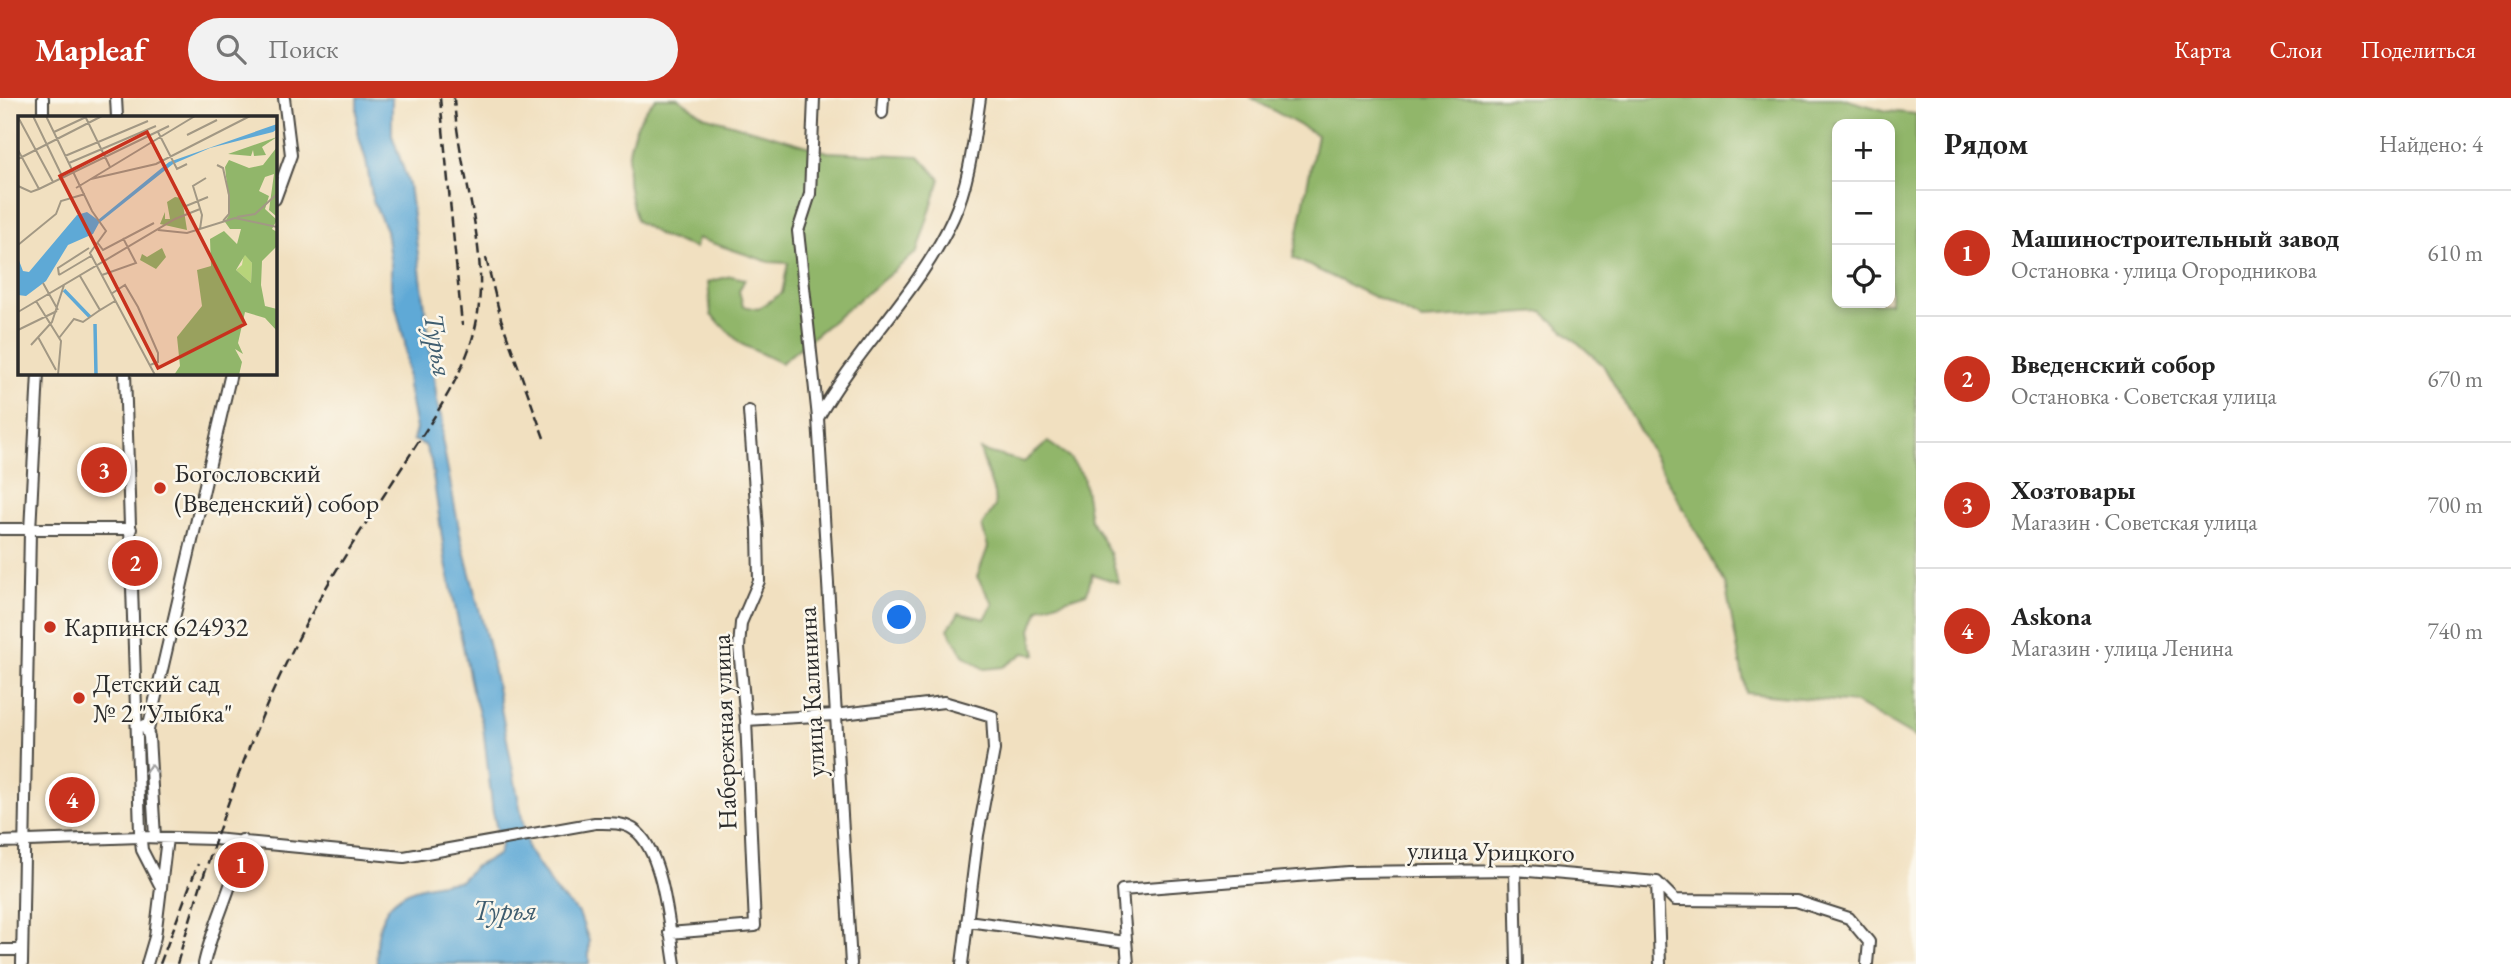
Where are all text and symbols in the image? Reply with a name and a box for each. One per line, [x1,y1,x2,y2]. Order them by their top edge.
search box [188,18,678,81]
text: Mapleaf [35,28,146,71]
icon: search [212,30,250,68]
text: Поиск [268,32,338,66]
text: Карта [2174,34,2231,65]
text: Слои [2269,34,2323,65]
text: Поделиться [2361,34,2476,65]
inset map [18,116,276,374]
map controls [1832,119,1895,308]
button: + [1832,119,1895,182]
text: Рядом [1944,124,2028,163]
text: Найдено: 4 [2379,129,2483,159]
button: − [1832,182,1895,245]
text: Машиностроительный завод [2011,221,2339,255]
text: 1 [1961,238,1973,268]
text: 610 m [2427,238,2483,268]
button: locate [1832,245,1895,308]
text: Остановка · улица Огородникова [2011,255,2317,285]
water label: Турья [416,310,462,380]
text: Введенский собор [2011,347,2215,381]
text: 2 [1961,364,1973,394]
text: 670 m [2427,364,2483,394]
text: Остановка · Советская улица [2011,381,2277,411]
pin: 3 [81,444,127,496]
place label: Богословский (Введенский) собор [174,456,379,520]
text: Хозтовары [2011,473,2136,507]
marker: Богословский (Введенский) собор [152,480,168,496]
text: 3 [1961,490,1973,520]
text: 700 m [2427,490,2483,520]
text: Магазин · Советская улица [2011,507,2258,537]
pin: 2 [112,537,158,589]
text: Askona [2011,599,2092,633]
your location [882,600,916,634]
street label: улица Калинина [790,605,832,778]
place label: Карпинск 624932 [64,610,249,644]
text: 4 [1961,616,1973,646]
text: 740 m [2427,616,2483,646]
marker: Карпинск 624932 [42,619,58,635]
street label: Набережная улица [704,633,744,831]
text: Магазин · улица Ленина [2011,633,2233,663]
place label: Детский сад № 2 "Улыбка" [93,666,233,730]
marker: Детский сад № 2 "Улыбка" [71,690,87,706]
one-way arrow [143,763,158,774]
pin: 4 [49,774,95,826]
street label: улица Урицкого [1407,833,1575,869]
pin: 1 [218,839,264,891]
water label: Турья [473,892,537,928]

